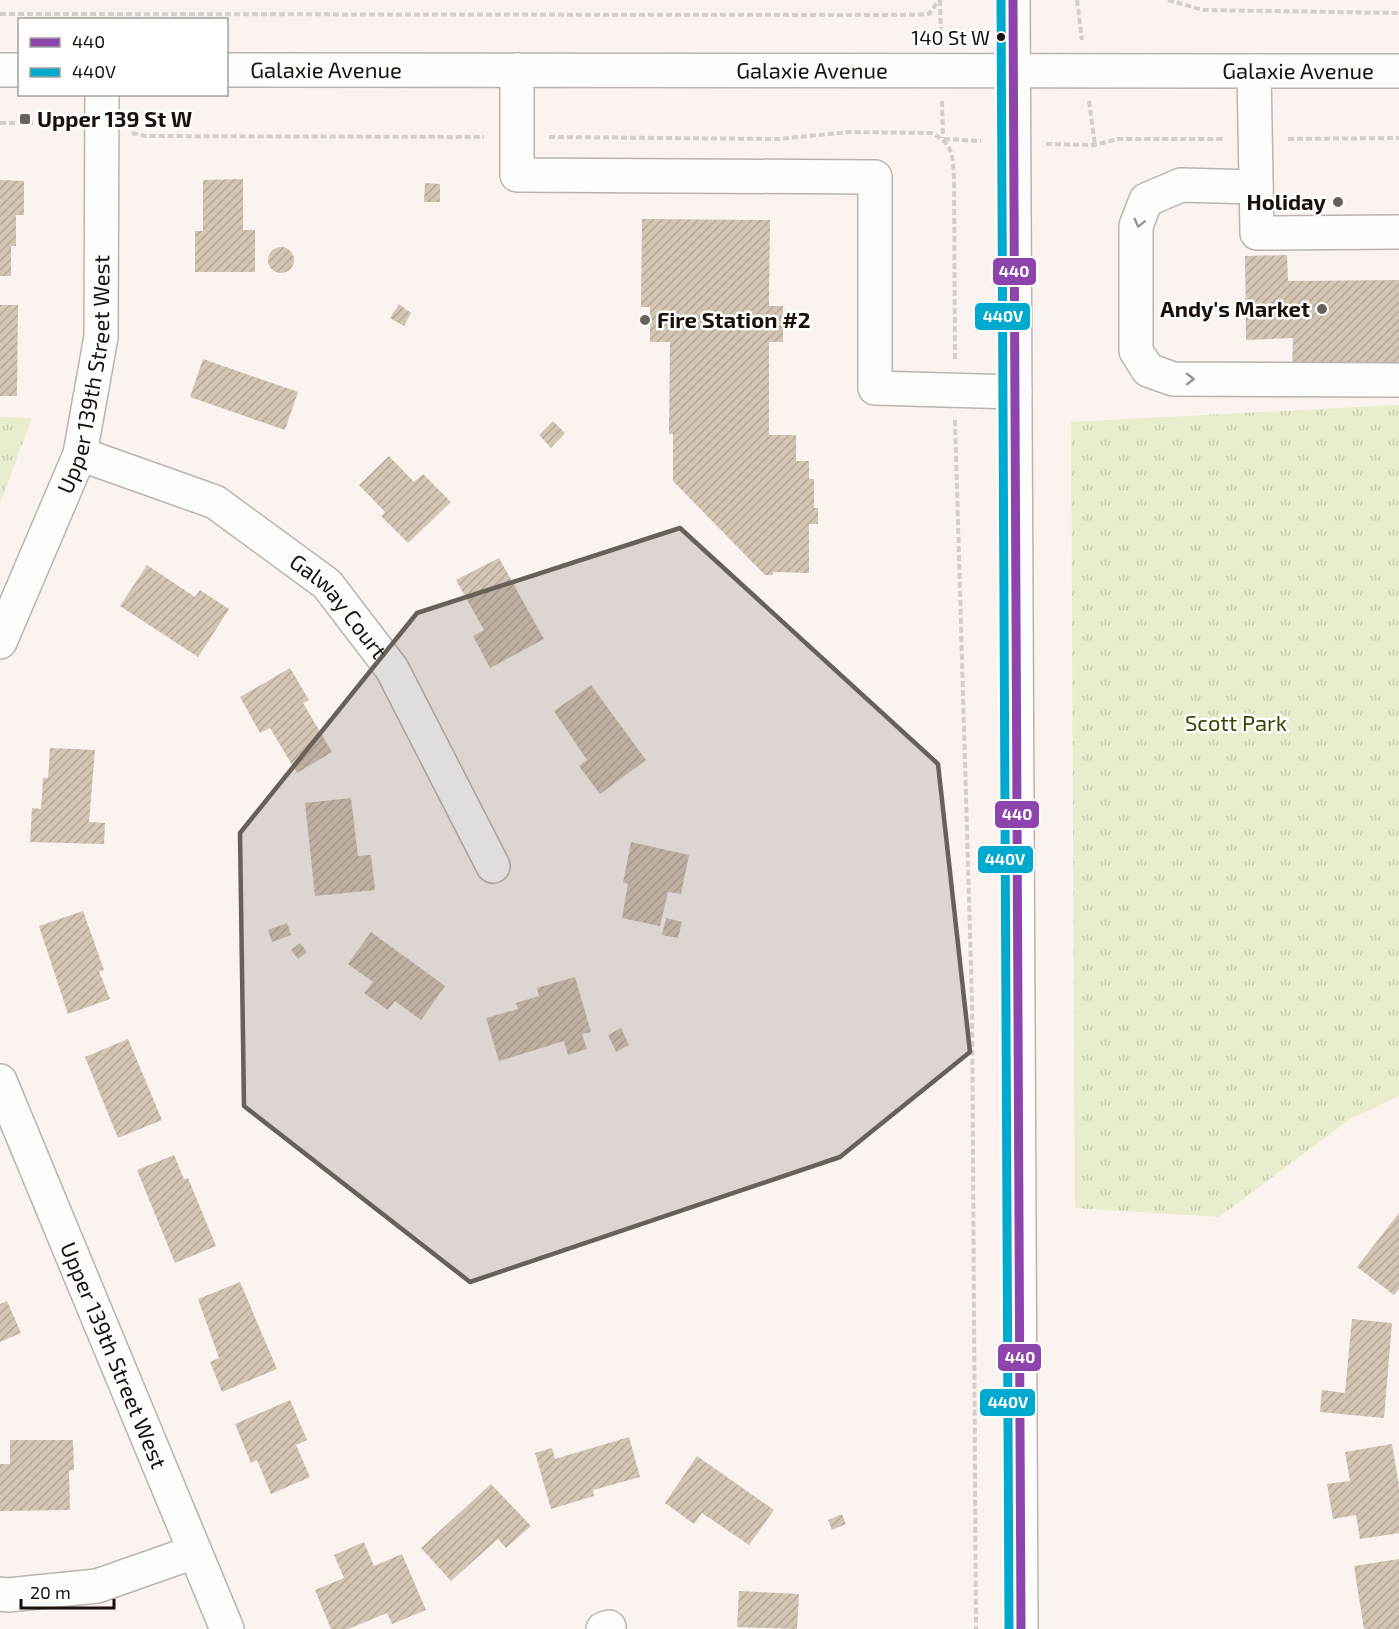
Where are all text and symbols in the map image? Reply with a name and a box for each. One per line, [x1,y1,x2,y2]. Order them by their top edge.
legend [18,18,228,96]
place label: 140 St W [911,25,990,49]
text: 440 [72,30,105,52]
marker: 140 St W [995,31,1007,43]
street label: Galaxie Avenue [250,56,402,82]
street label: Galaxie Avenue [736,56,888,83]
street label: Galaxie Avenue [1222,57,1374,83]
text: 440V [72,60,116,82]
place label: Upper 139 St W [37,105,192,131]
marker: Upper 139 St W [18,112,32,126]
place label: Holiday [1246,188,1327,215]
marker: Holiday [1331,195,1345,209]
one-way arrow [1133,218,1146,228]
street label: Upper 139th Street West [51,255,114,497]
line badge: 440 [992,257,1037,286]
text: 440 [999,261,1029,280]
place label: Andy's Market [1160,295,1310,322]
line badge: 440V [974,302,1031,331]
marker: Andy's Market [1315,302,1329,316]
place label: Fire Station #2 [657,306,811,332]
text: 440V [983,306,1024,325]
marker: Fire Station #2 [638,313,652,327]
one-way arrow [1185,373,1194,386]
street label: Galway Court [285,547,393,663]
park label: Scott Park [1185,709,1287,735]
line badge: 440 [994,800,1040,829]
text: 440 [1002,804,1032,823]
line badge: 440V [977,845,1034,874]
text: 440V [985,849,1026,868]
street label: Upper 139th Street West [56,1238,173,1472]
line badge: 440 [997,1343,1042,1372]
text: 440 [1005,1347,1035,1366]
line badge: 440V [979,1388,1036,1417]
text: 440V [988,1392,1029,1411]
scale bar [21,1572,114,1610]
text: 20 m [30,1581,71,1603]

